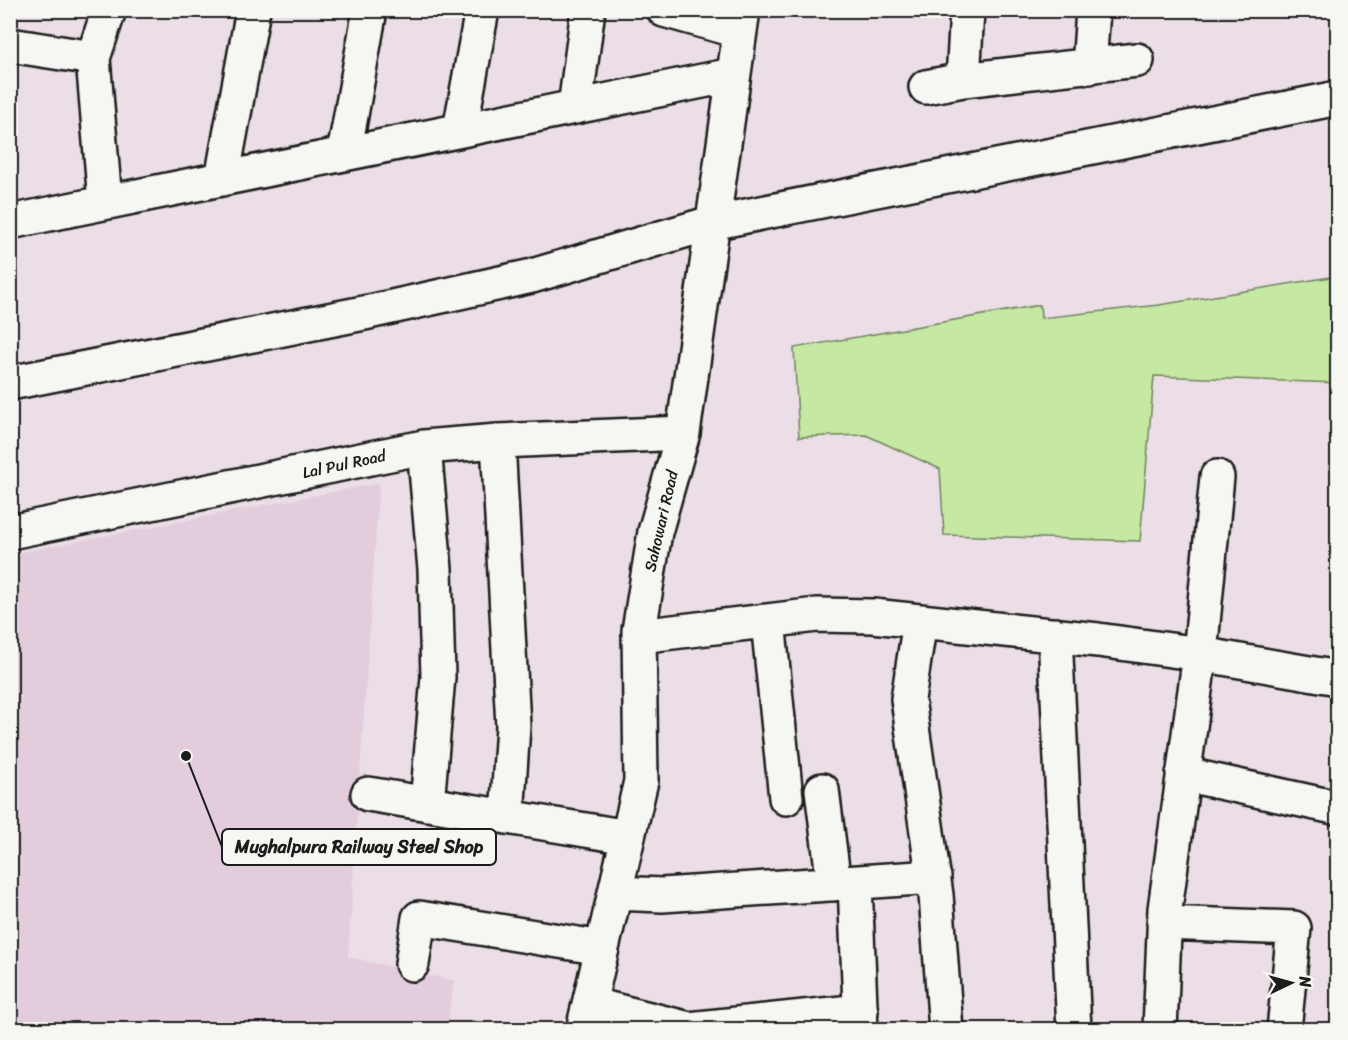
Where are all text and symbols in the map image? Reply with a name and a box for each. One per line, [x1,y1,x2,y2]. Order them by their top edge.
street label: Lal Pul Road [300,441,390,487]
street label: Sahowari Road [635,466,687,575]
callout: Mughalpura Railway Steel Shop [222,829,496,865]
text: Mughalpura Railway Steel Shop [234,831,484,863]
north arrow [1261,953,1321,1013]
text: N [1290,974,1320,989]

